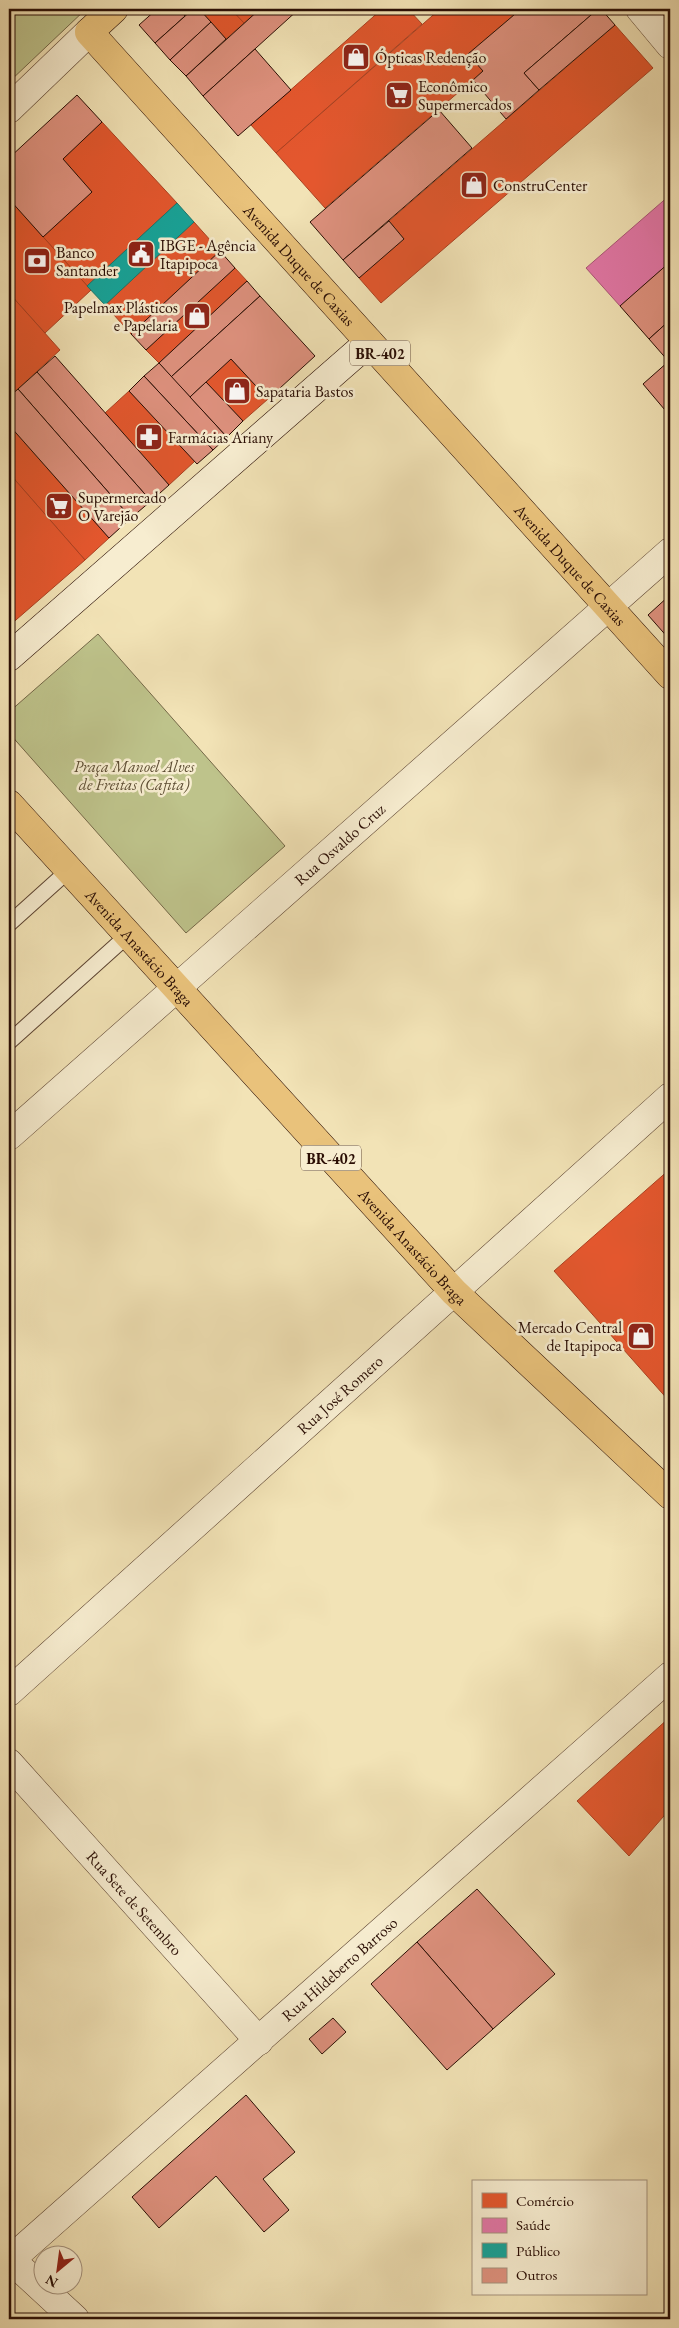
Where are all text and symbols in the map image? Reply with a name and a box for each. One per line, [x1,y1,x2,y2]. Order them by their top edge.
shop icon: Ópticas Redenção [341,42,371,72]
place label: Ópticas Redenção [375,47,486,68]
place label: Econômico Supermercados [418,76,512,115]
supermarket icon: Econômico Supermercados [384,80,414,110]
shop icon: ConstruCenter [459,170,489,200]
place label: ConstruCenter [493,175,588,196]
street label: Avenida Duque de Caxias [238,199,360,330]
place label: IBGE - Agência Itapipoca [160,235,256,274]
public building icon: IBGE - Agência Itapipoca [126,239,156,269]
place label: Banco Santander [56,242,118,281]
bank icon: Banco Santander [22,246,52,276]
place label: Papelmax Plásticos e Papelaria [64,297,179,336]
shop icon: Papelmax Plásticos e Papelaria [182,301,212,331]
road number: BR-402 [350,340,410,366]
shop icon: Sapataria Bastos [222,376,252,406]
place label: Sapataria Bastos [256,381,354,402]
pharmacy icon: Farmácias Ariany [134,422,164,452]
place label: Farmácias Ariany [168,427,274,448]
place label: Supermercado O Varejão [78,487,167,526]
supermarket icon: Supermercado O Varejão [44,491,74,521]
street label: Avenida Duque de Caxias [509,499,631,630]
park label: Praça Manoel Alves de Freitas (Cafita) [74,756,195,795]
street label: Rua Osvaldo Cruz [290,798,389,890]
street label: Avenida Anastácio Braga [80,884,199,1011]
road number: BR-402 [301,1146,361,1170]
street label: Avenida Anastácio Braga [353,1183,472,1310]
place label: Mercado Central de Itapipoca [518,1317,623,1356]
shop icon: Mercado Central de Itapipoca [626,1321,656,1351]
street label: Rua José Romero [292,1350,387,1438]
street label: Rua Sete de Setembro [82,1846,187,1960]
street label: Rua Hildeberto Barroso [277,1912,402,2026]
legend [472,2180,646,2296]
text: Comércio [516,2191,574,2210]
text: Saúde [516,2215,550,2234]
text: Público [516,2241,560,2260]
north arrow [32,2246,82,2296]
text: Outros [516,2265,557,2284]
text: N [42,2270,61,2292]

